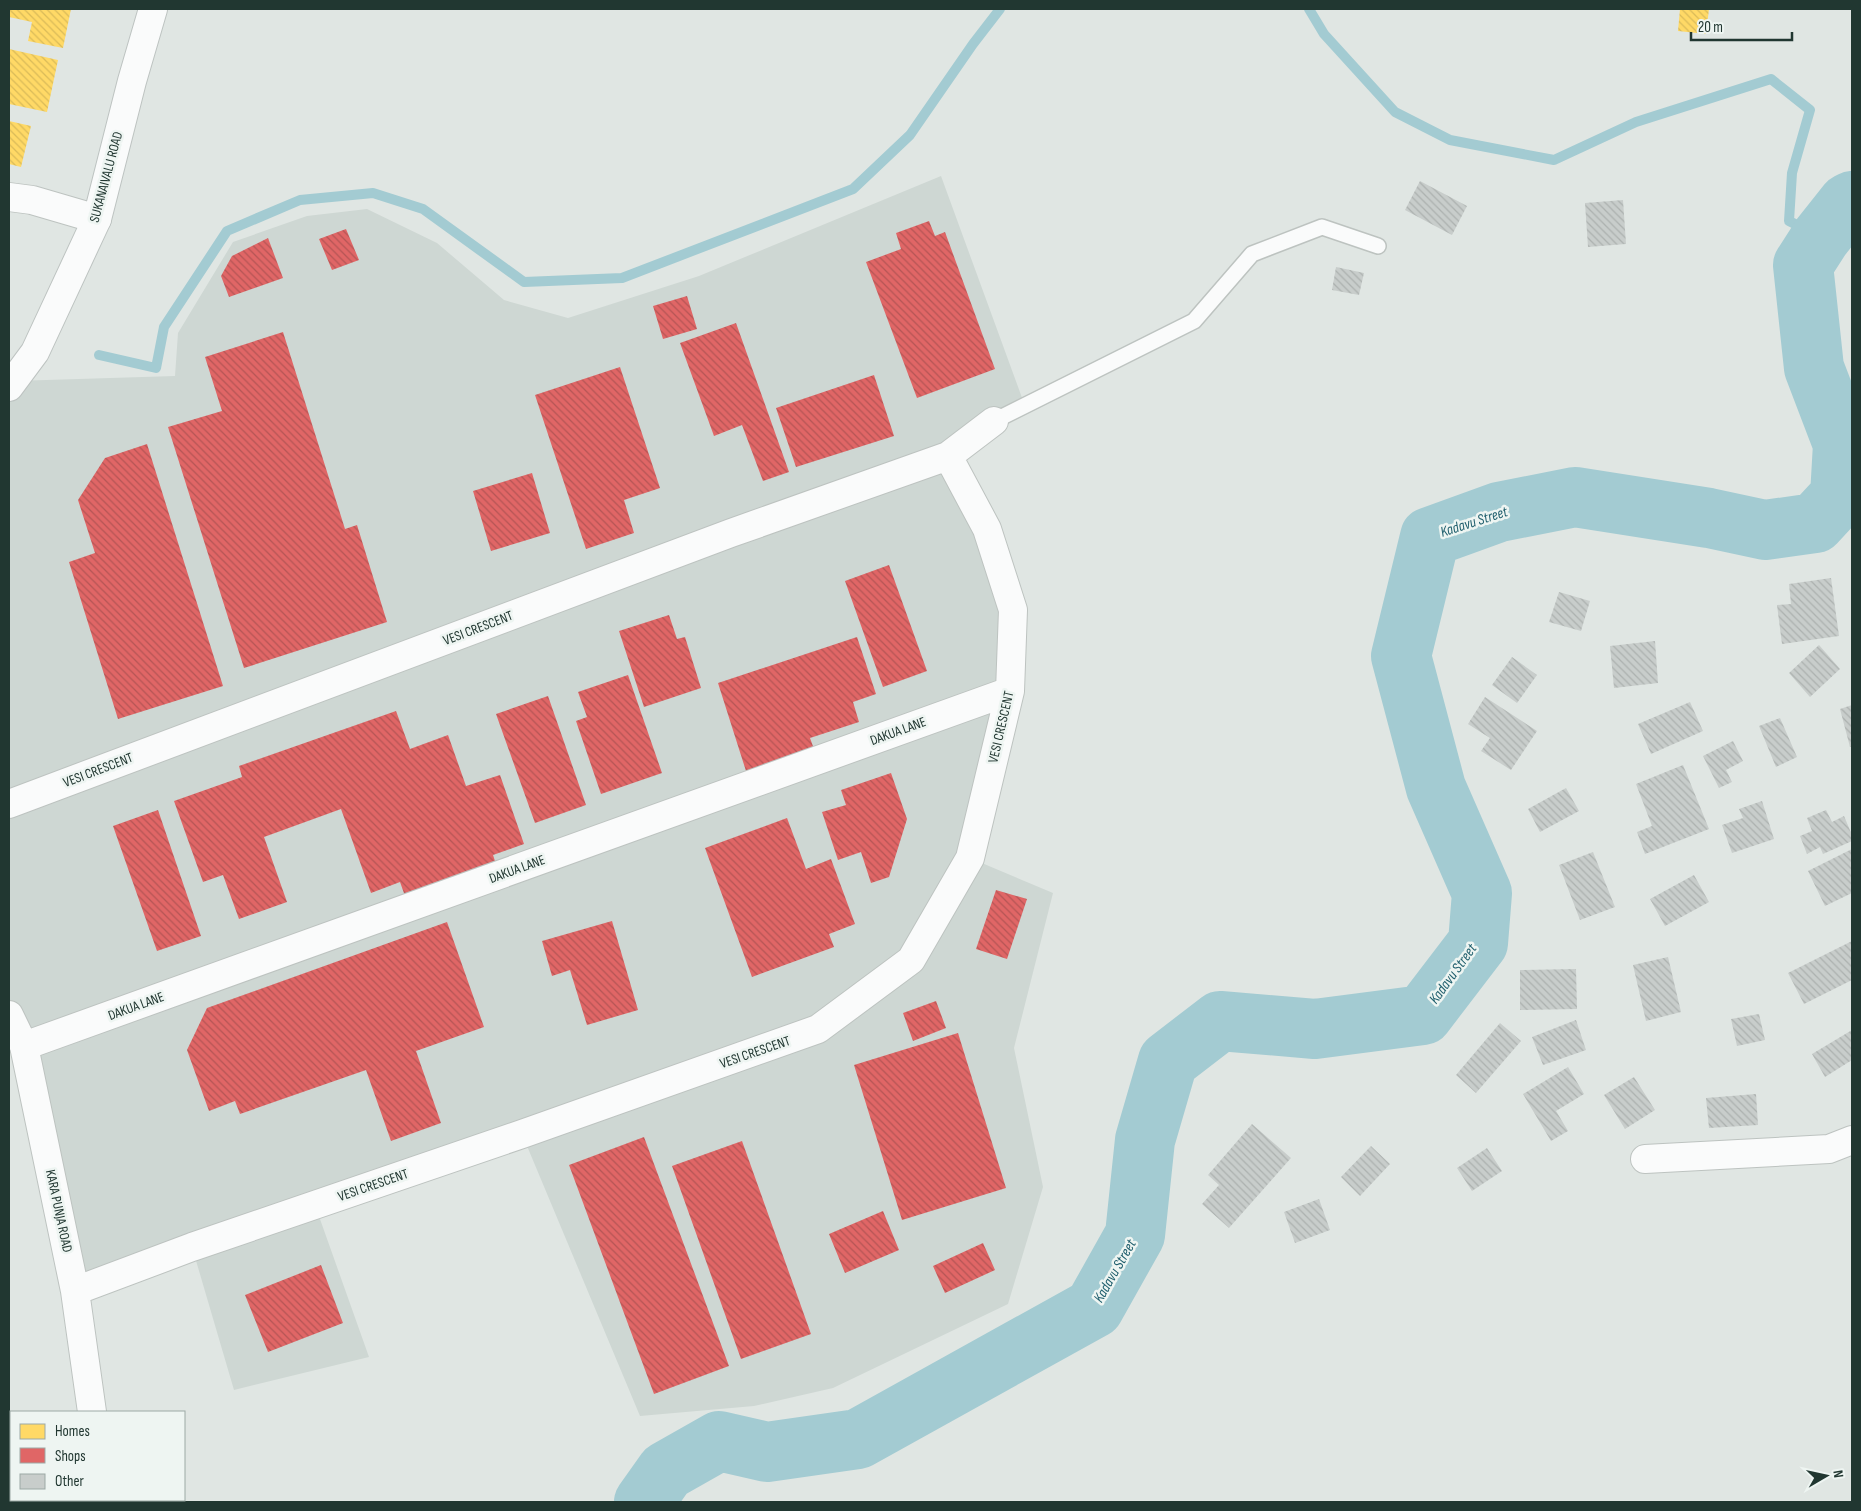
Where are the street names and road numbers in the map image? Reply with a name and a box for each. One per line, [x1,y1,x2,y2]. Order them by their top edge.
street label: SUKANAIVALU ROAD [86,130,126,224]
street label: VESI CRESCENT [441,607,516,649]
street label: VESI CRESCENT [984,689,1018,765]
street label: DAKUA LANE [868,713,929,749]
street label: VESI CRESCENT [61,749,136,791]
street label: DAKUA LANE [487,851,548,887]
street label: DAKUA LANE [106,988,167,1024]
street label: VESI CRESCENT [717,1032,793,1072]
street label: VESI CRESCENT [335,1165,411,1205]
street label: KARA PUNJA ROAD [42,1168,76,1254]

